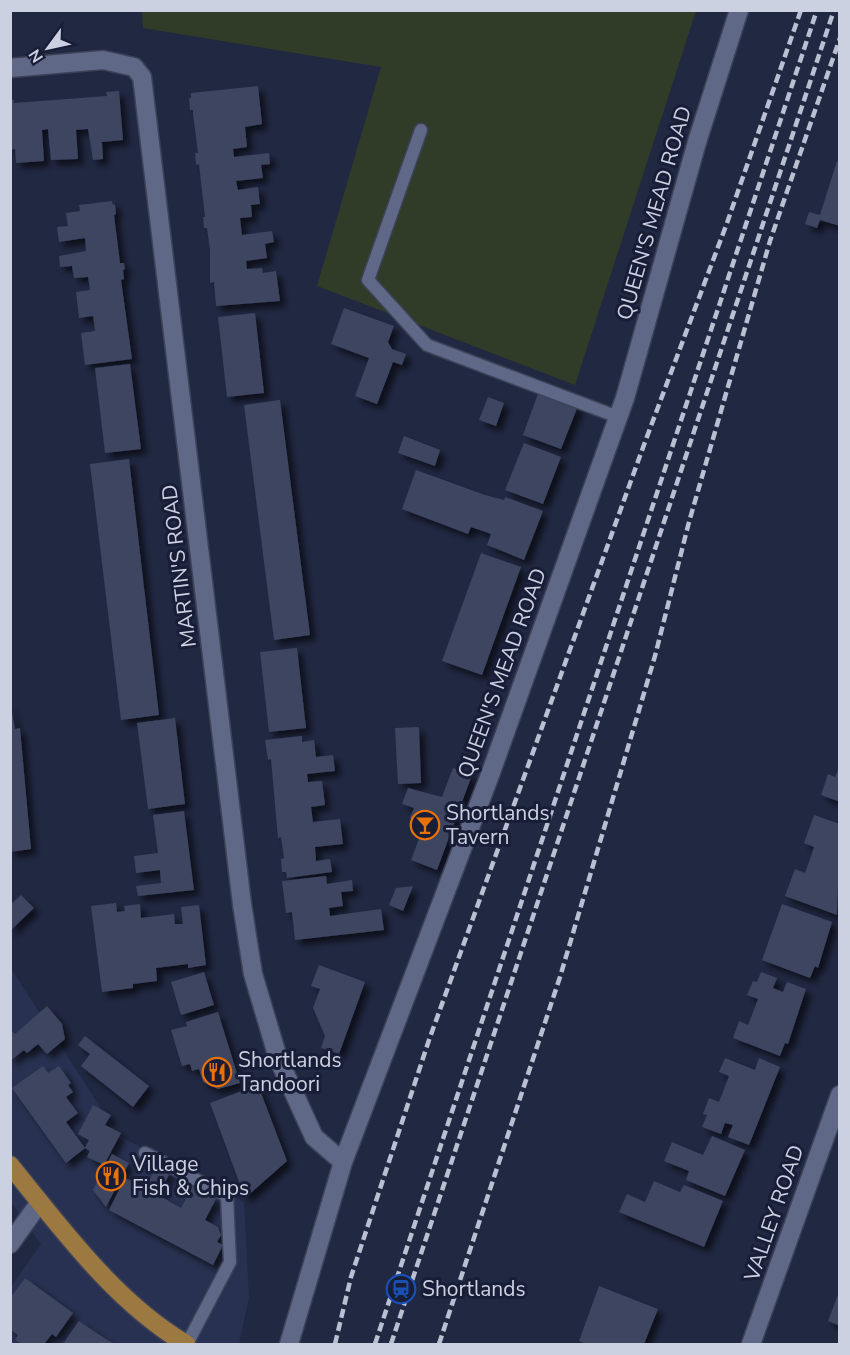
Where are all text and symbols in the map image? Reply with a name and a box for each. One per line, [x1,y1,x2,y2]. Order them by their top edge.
north arrow [18,18,78,78]
text: N [24,45,49,67]
street label: QUEEN'S MEAD ROAD [610,103,698,323]
street label: MARTIN'S ROAD [155,483,203,649]
street label: QUEEN'S MEAD ROAD [451,564,553,782]
place label: Shortlands Tavern [446,799,550,851]
bar icon: Shortlands Tavern [409,809,441,841]
place label: Shortlands Tandoori [238,1046,342,1098]
restaurant icon: Shortlands Tandoori [201,1056,233,1088]
street label: VALLEY ROAD [737,1141,810,1286]
place label: Village Fish & Chips [131,1150,249,1202]
restaurant icon: Village Fish & Chips [95,1160,127,1192]
station icon: Shortlands [385,1273,417,1305]
place label: Shortlands [422,1275,526,1303]

